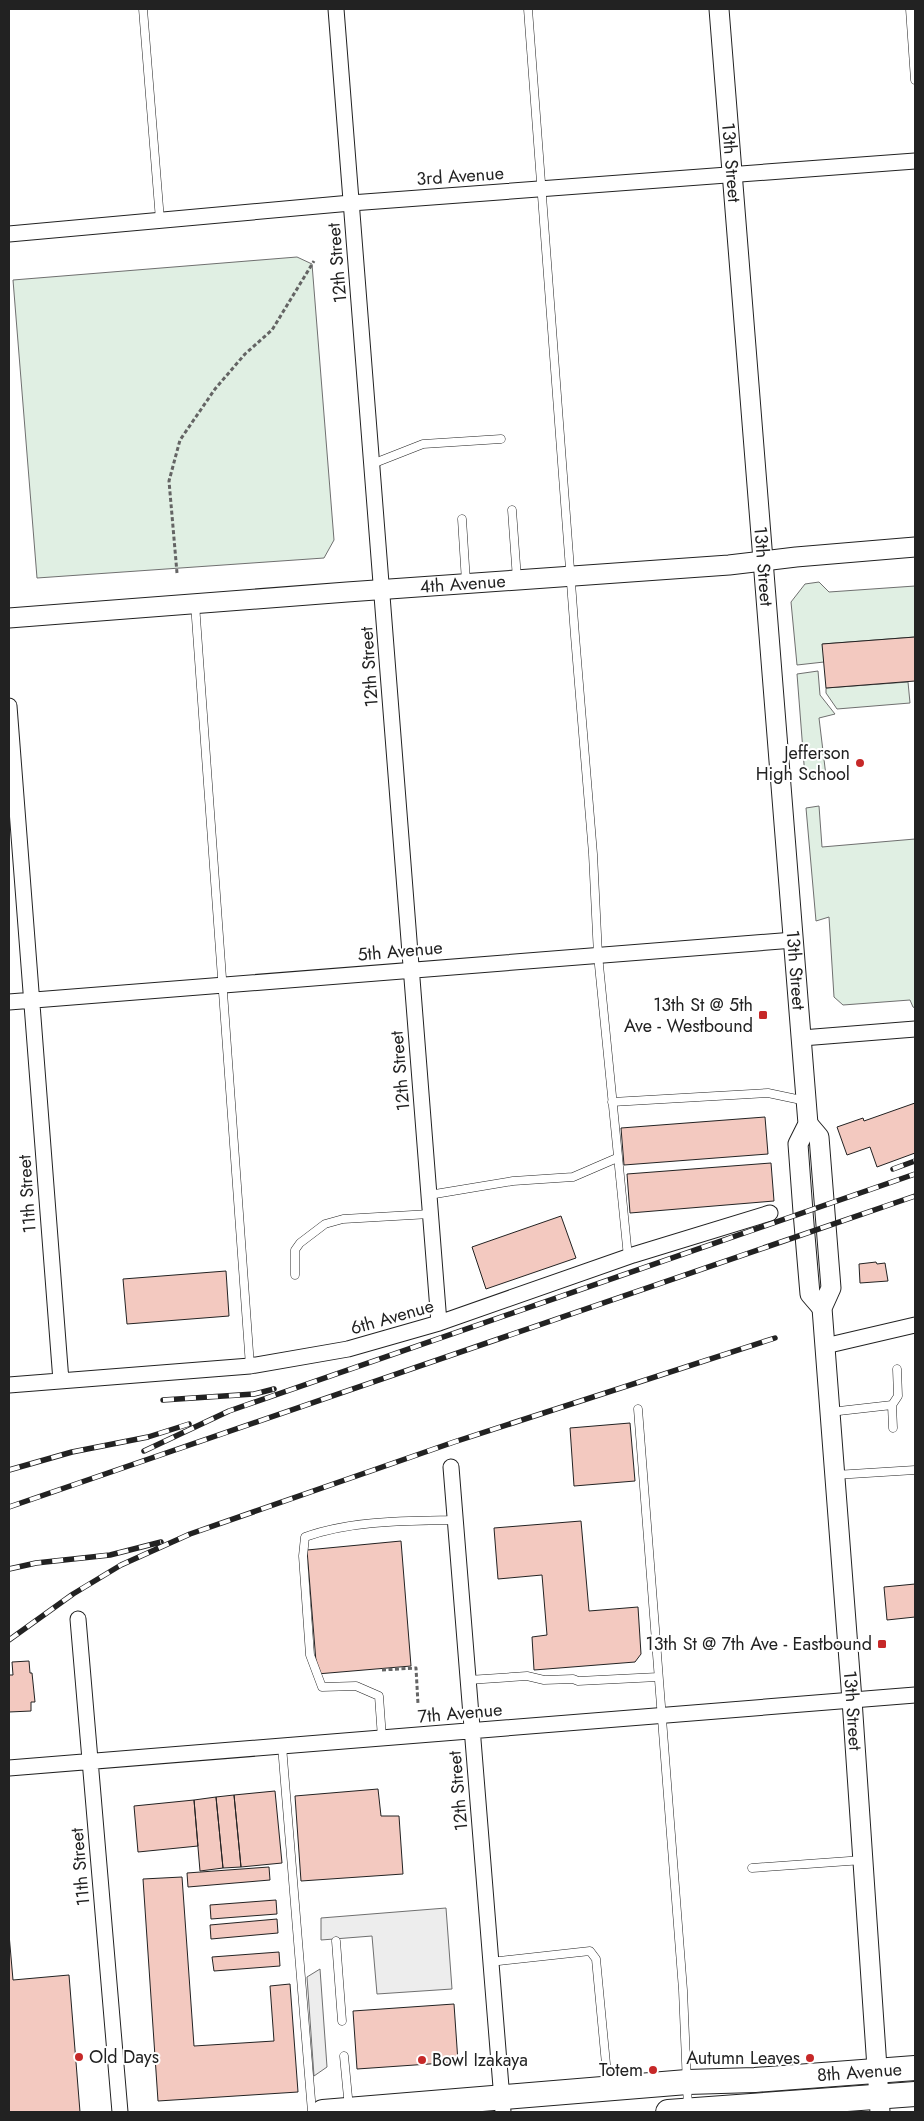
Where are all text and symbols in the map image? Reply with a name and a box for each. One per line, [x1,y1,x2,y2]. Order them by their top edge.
street label: 13th Street [715,122,747,204]
street label: 3rd Avenue [415,160,505,192]
street label: 12th Street [320,221,353,304]
street label: 13th Street [747,525,780,608]
street label: 4th Avenue [419,568,506,600]
street label: 12th Street [353,625,385,708]
place label: Jefferson High School [756,740,850,787]
marker: Jefferson High School [854,757,866,769]
street label: 13th Street [780,929,812,1012]
street label: 5th Avenue [356,934,444,968]
place label: 13th St @ 5th Ave - Westbound [624,992,753,1039]
marker: 13th St @ 5th Ave - Westbound [757,1009,769,1021]
street label: 12th Street [383,1029,416,1112]
street label: 11th Street [11,1153,43,1234]
street label: 6th Avenue [347,1293,437,1341]
place label: 13th St @ 7th Ave - Eastbound [646,1631,872,1657]
marker: 13th St @ 7th Ave - Eastbound [876,1638,888,1650]
street label: 13th Street [837,1669,868,1752]
street label: 7th Avenue [417,1696,503,1730]
street label: 12th Street [441,1749,474,1832]
street label: 11th Street [64,1826,96,1907]
place label: Old Days [89,2044,159,2070]
place label: Autumn Leaves [686,2045,800,2071]
place label: Bowl Izakaya [432,2047,528,2073]
marker: Old Days [73,2051,85,2063]
marker: Autumn Leaves [804,2052,816,2064]
marker: Bowl Izakaya [416,2054,428,2066]
street label: 8th Avenue [816,2056,903,2088]
place label: Totem [599,2057,643,2083]
marker: Totem [647,2064,659,2076]

